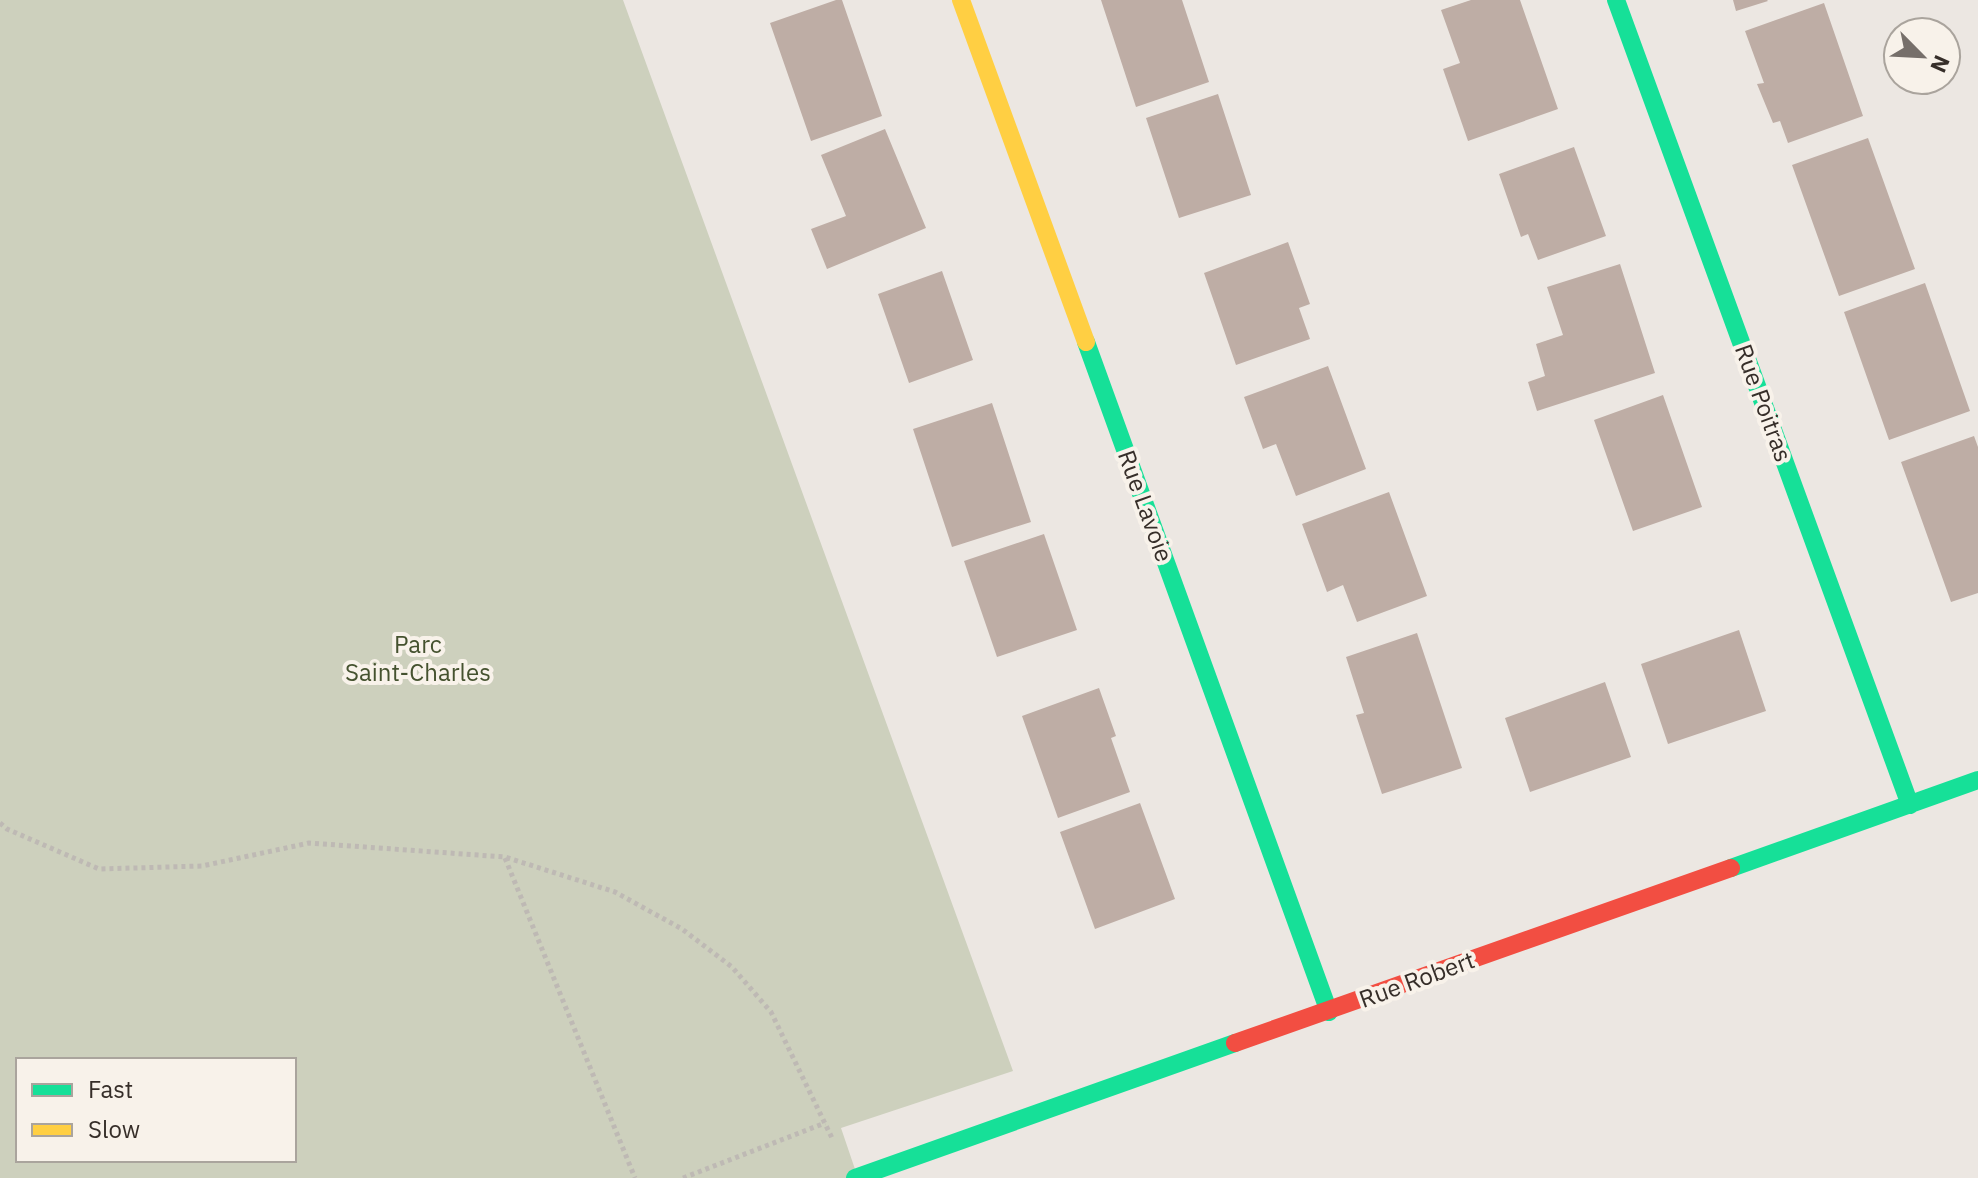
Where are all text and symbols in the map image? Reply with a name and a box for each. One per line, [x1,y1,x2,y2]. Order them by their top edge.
north arrow [1882,16,1962,96]
text: N [1924,51,1957,78]
street label: Rue Poitras [1728,339,1800,466]
street label: Rue Lavoie [1111,445,1181,566]
park label: Parc Saint-Charles [345,628,491,688]
street label: Rue Robert [1354,943,1479,1015]
legend [16,1058,296,1162]
text: Fast [88,1073,133,1105]
text: Slow [88,1113,140,1145]

